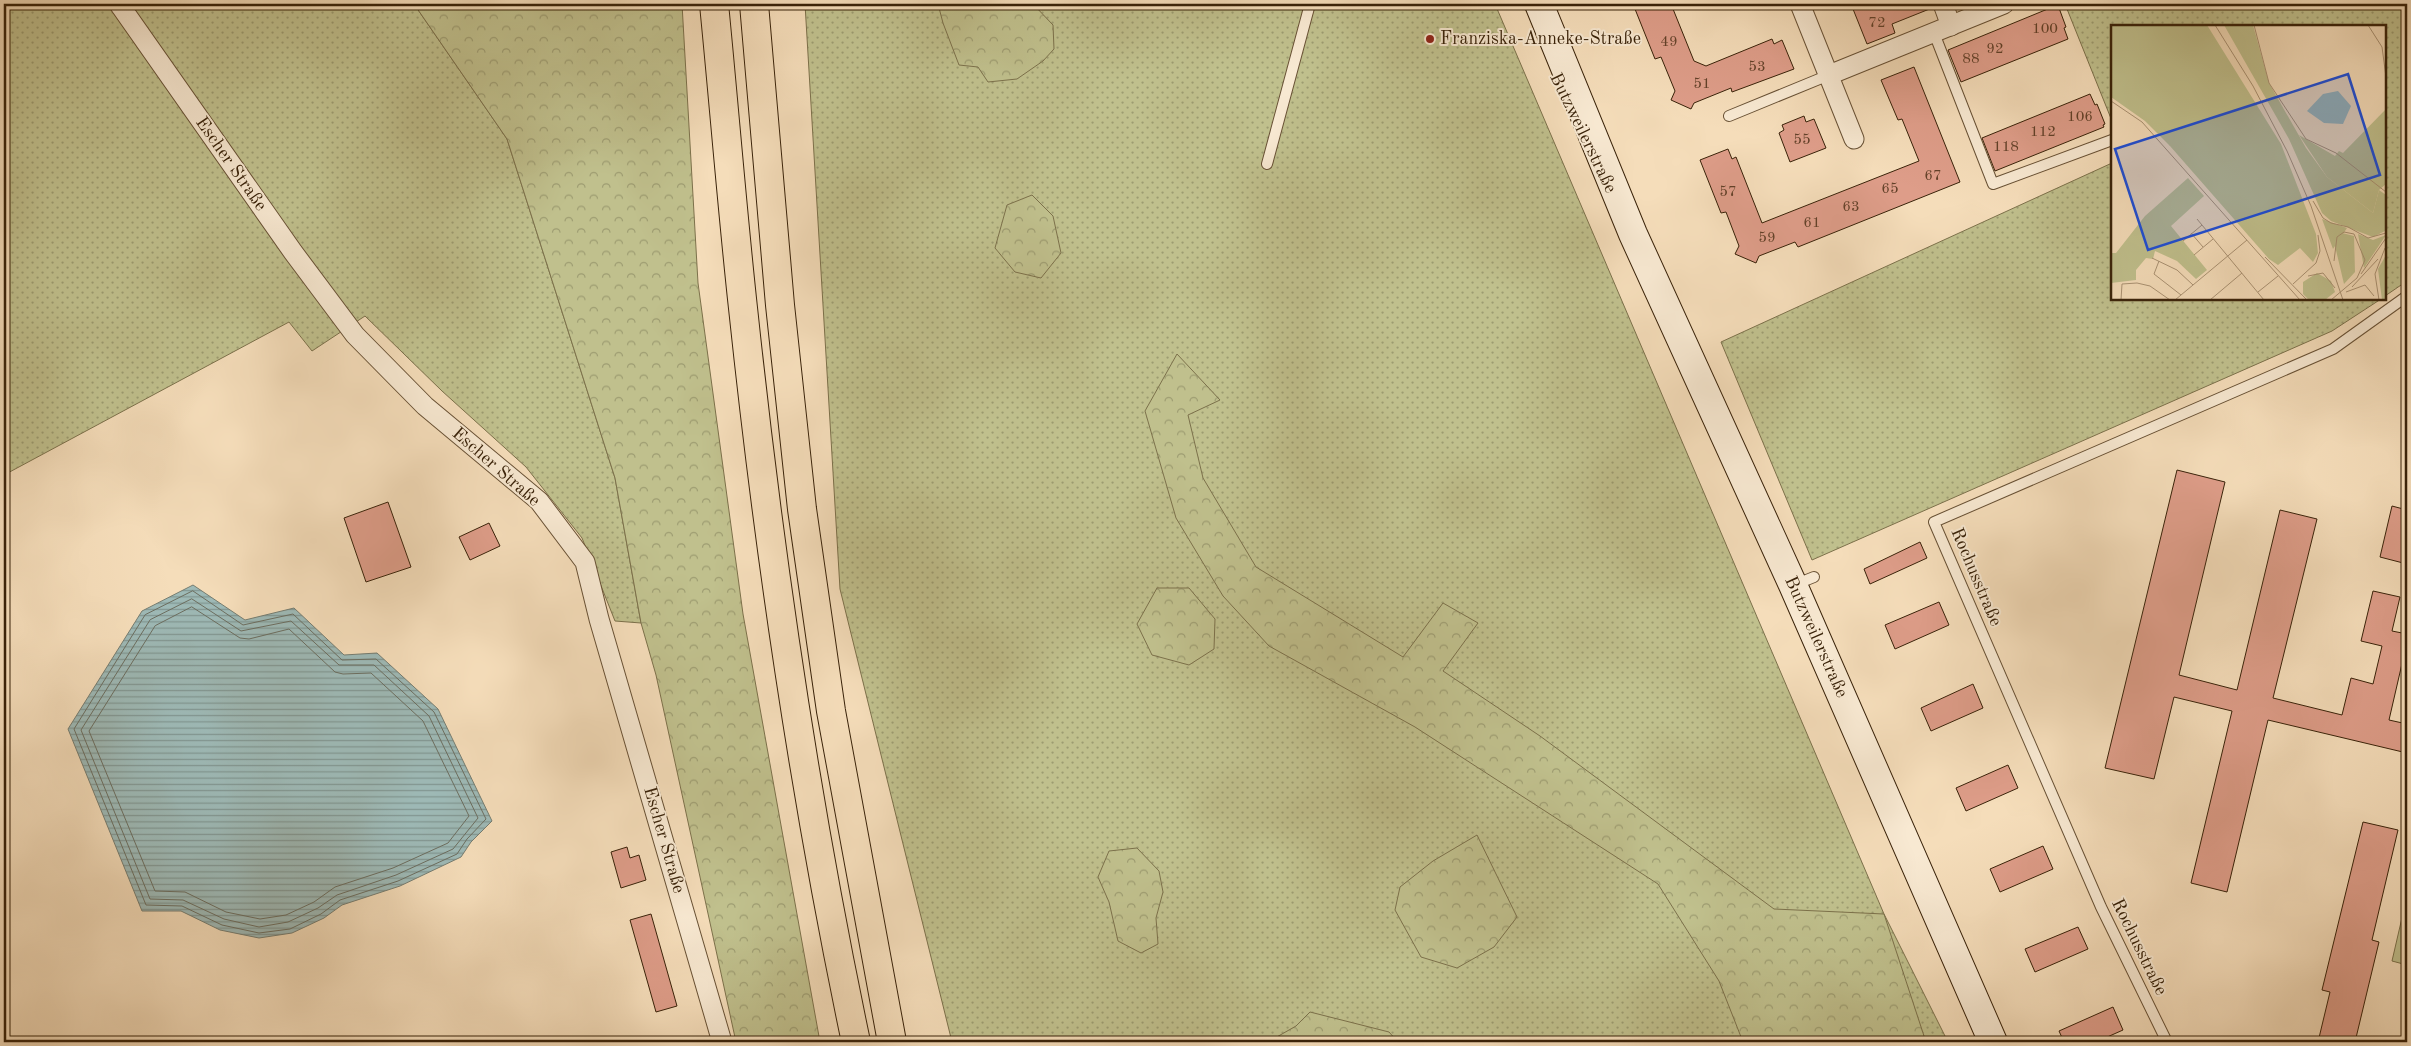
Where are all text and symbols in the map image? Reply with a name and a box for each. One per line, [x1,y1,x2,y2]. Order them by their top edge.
house number: 72 [1868,16,1886,31]
house number: 100 [2032,22,2058,37]
inset map [2111,25,2386,300]
place label: Franziska-Anneke-Straße [1440,30,1641,48]
marker: Franziska-Anneke-Straße [1424,33,1436,45]
house number: 49 [1660,35,1678,50]
house number: 92 [1986,42,2004,57]
house number: 88 [1962,52,1980,67]
house number: 53 [1748,60,1766,75]
street label: Butzweilerstraße [1546,70,1620,196]
house number: 51 [1693,77,1711,92]
house number: 106 [2067,110,2093,125]
street label: Escher Straße [192,114,270,214]
house number: 112 [2030,125,2056,140]
house number: 55 [1793,133,1811,148]
house number: 118 [1993,140,2019,155]
house number: 67 [1924,169,1942,184]
house number: 65 [1881,182,1899,197]
house number: 57 [1719,185,1737,200]
house number: 63 [1842,200,1860,215]
house number: 61 [1803,216,1821,231]
house number: 59 [1758,231,1776,246]
street label: Escher Straße [449,424,543,510]
street label: Rochusstraße [1947,525,2005,629]
street label: Butzweilerstraße [1781,573,1851,701]
street label: Escher Straße [640,785,688,895]
street label: Rochusstraße [2108,896,2170,998]

